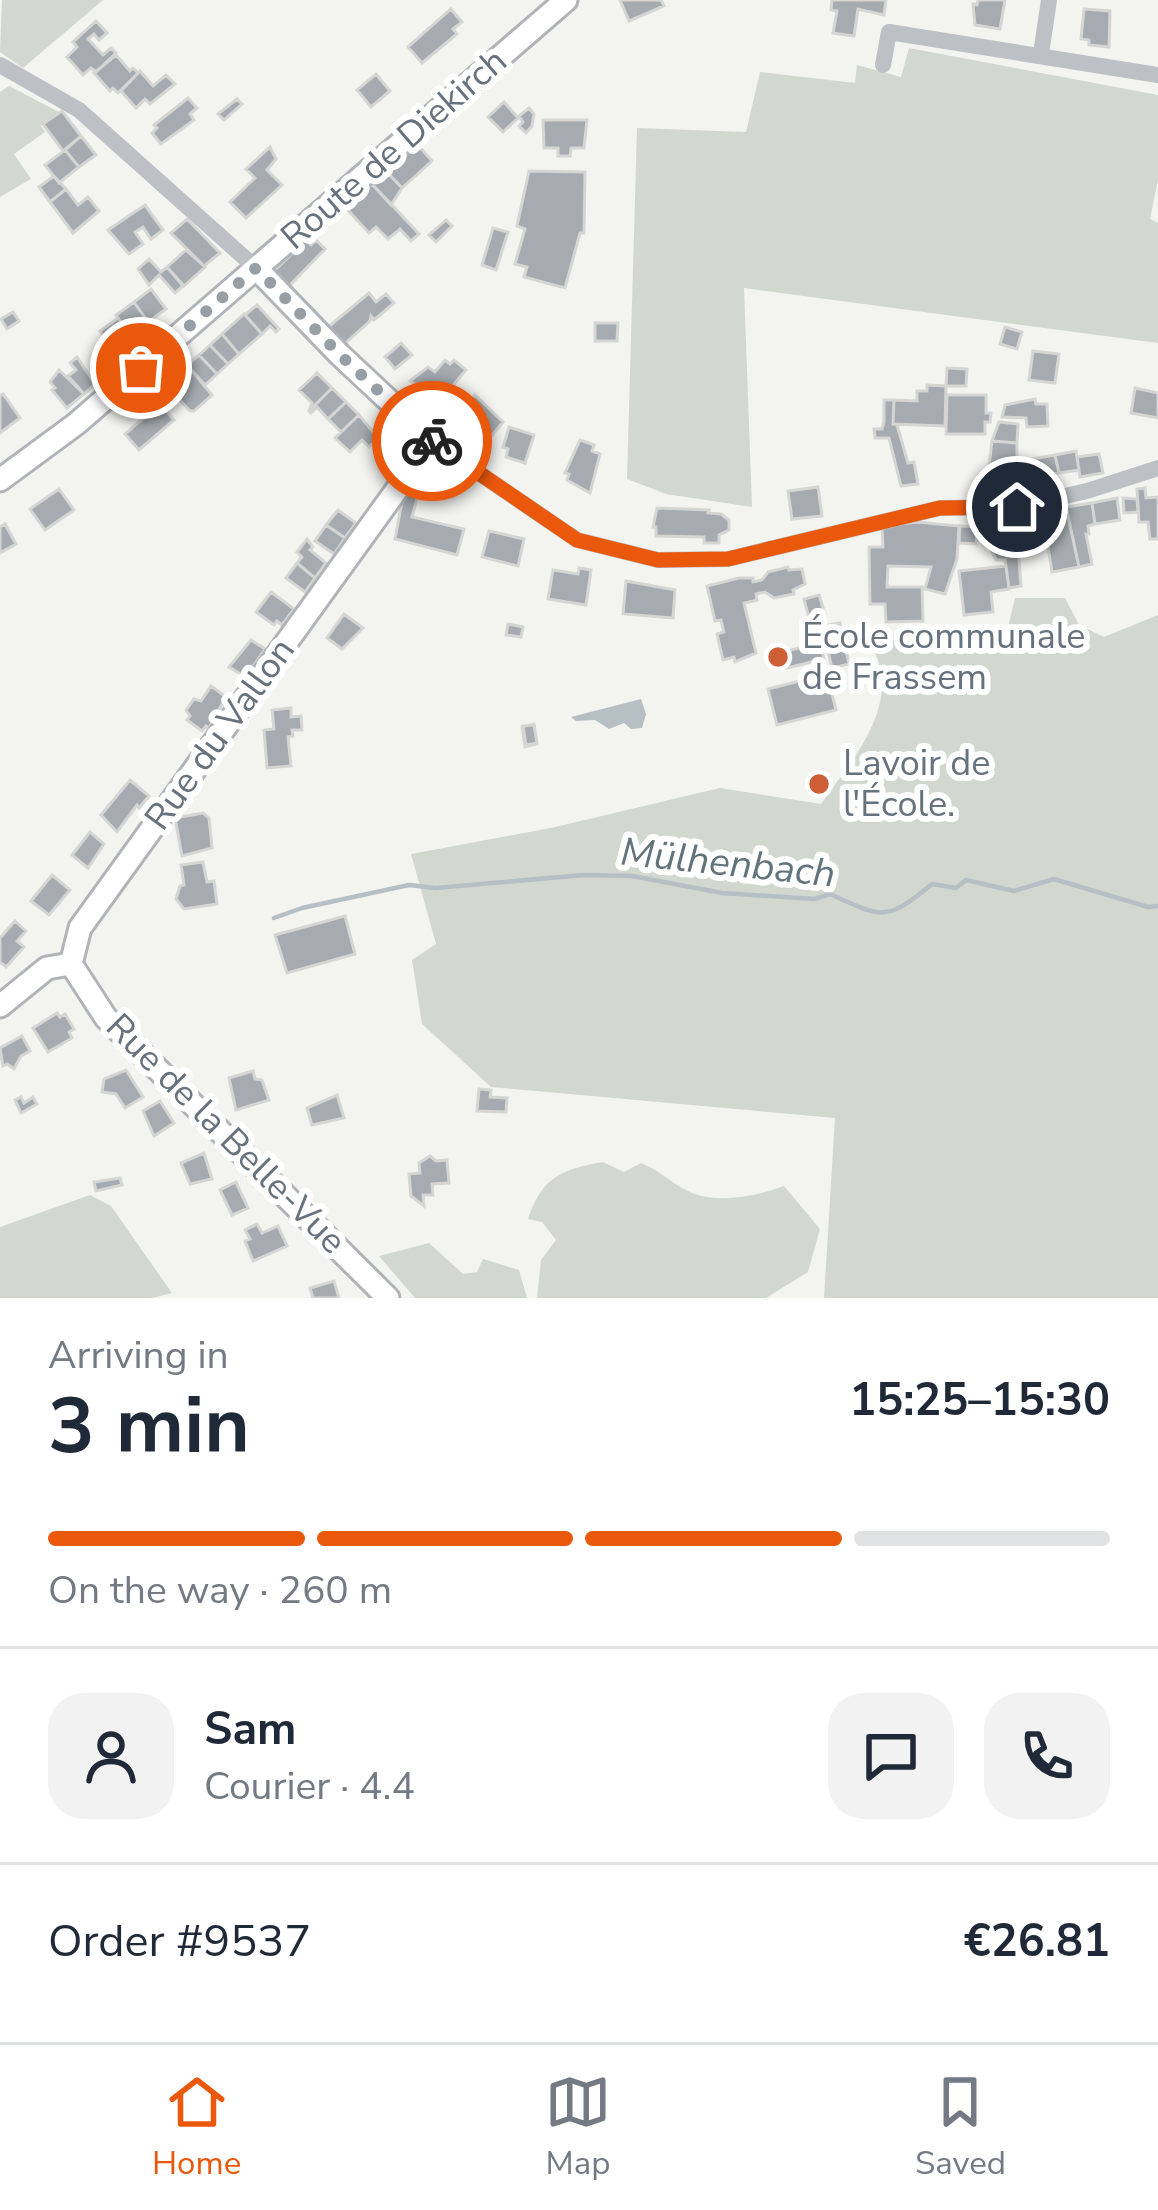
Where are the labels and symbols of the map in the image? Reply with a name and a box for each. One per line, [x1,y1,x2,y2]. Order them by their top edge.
street label: Route de Diekirch [271,37,517,261]
pin [90,317,192,419]
courier [372,381,492,501]
pin [966,456,1068,558]
place label: École communale de Frassem [802,612,1085,702]
street label: Rue du Vallon [134,628,306,840]
marker: École communale de Frassem [765,644,791,670]
place label: Lavoir de l'École. [843,739,990,829]
marker: Lavoir de l'École. [806,771,832,797]
water label: Mülhenbach [618,825,838,901]
street label: Rue de la Belle-Vue [95,1003,357,1265]

